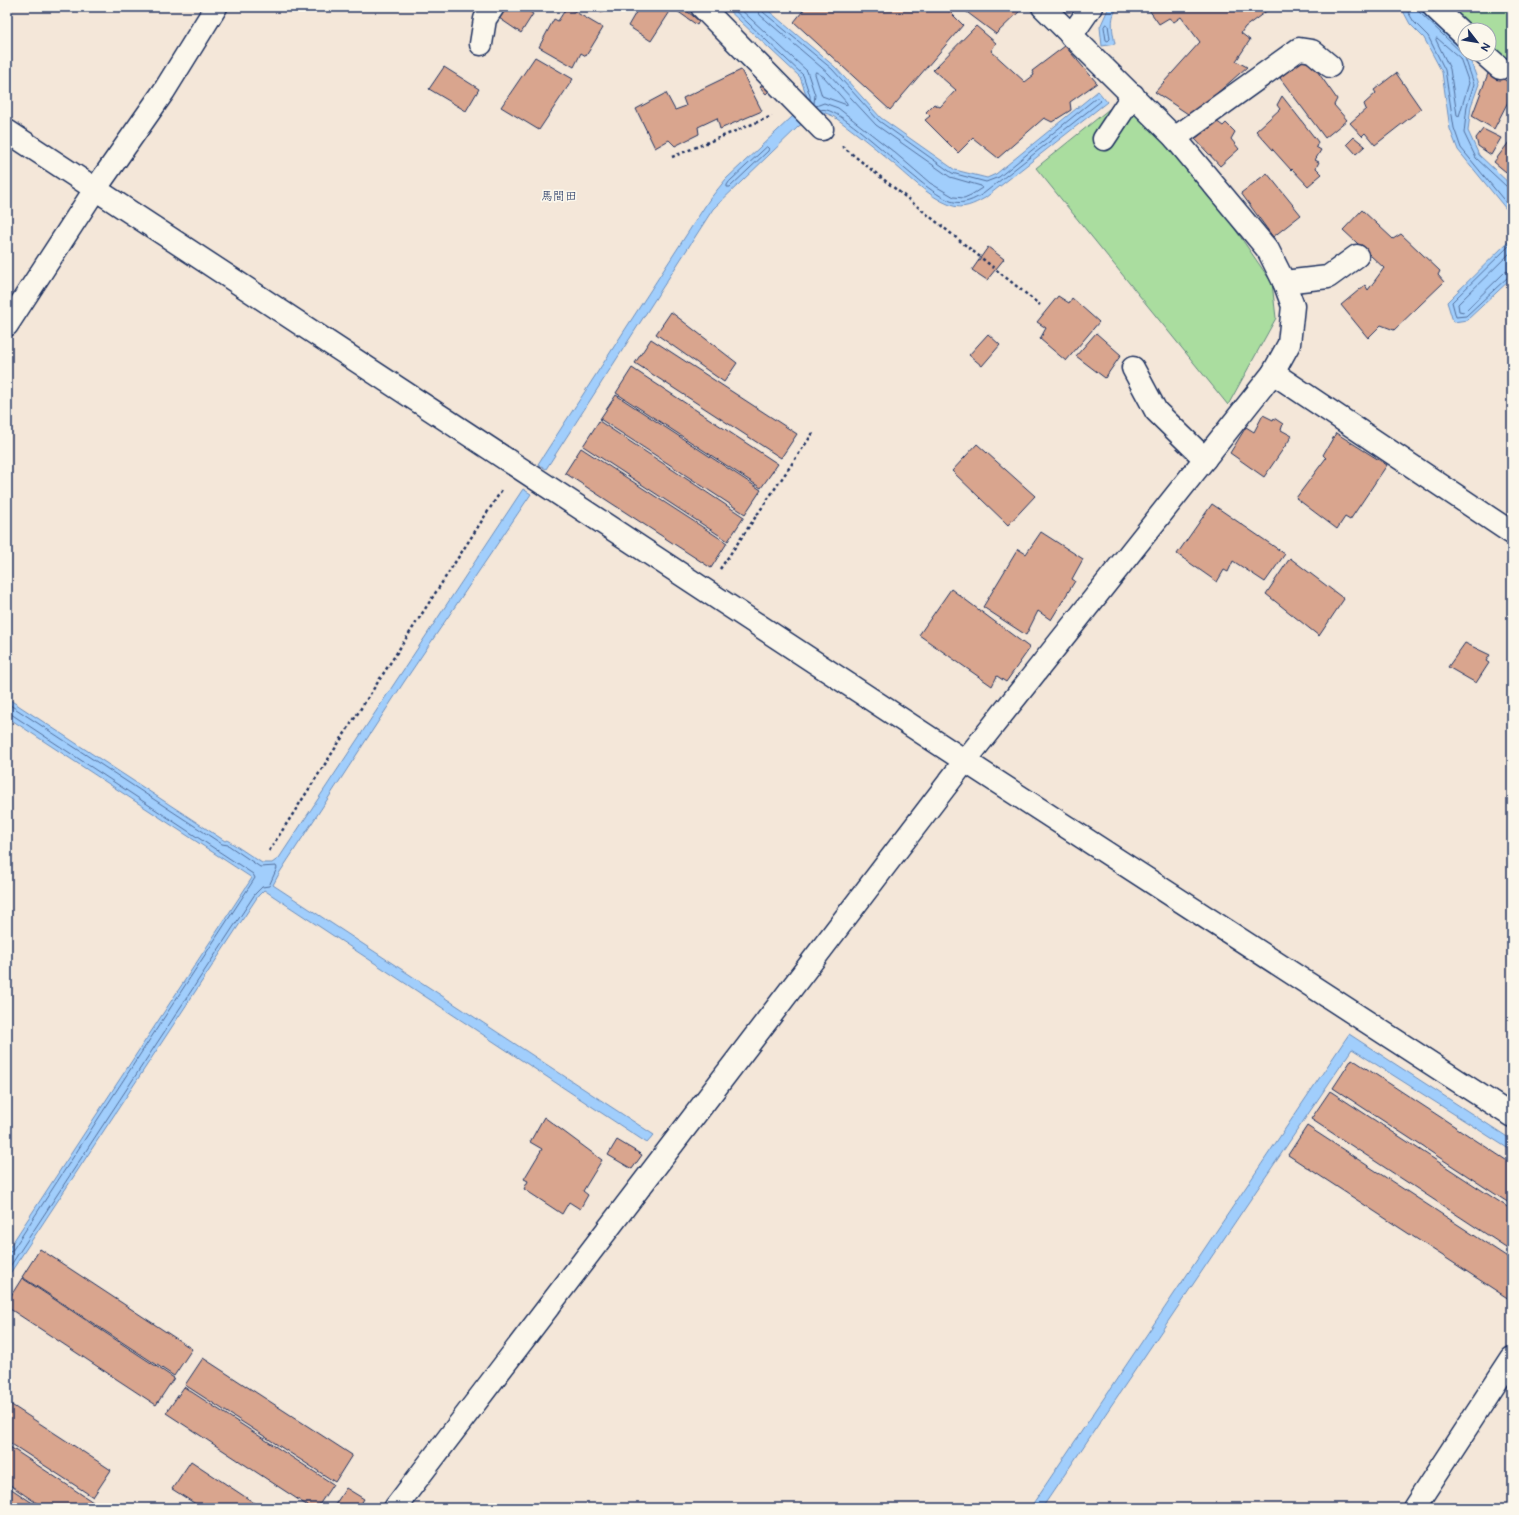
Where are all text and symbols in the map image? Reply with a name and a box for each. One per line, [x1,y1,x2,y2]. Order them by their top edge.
north arrow [1457,22,1497,62]
text: N [1477,40,1493,54]
district label: 馬間田 [541,189,577,204]

